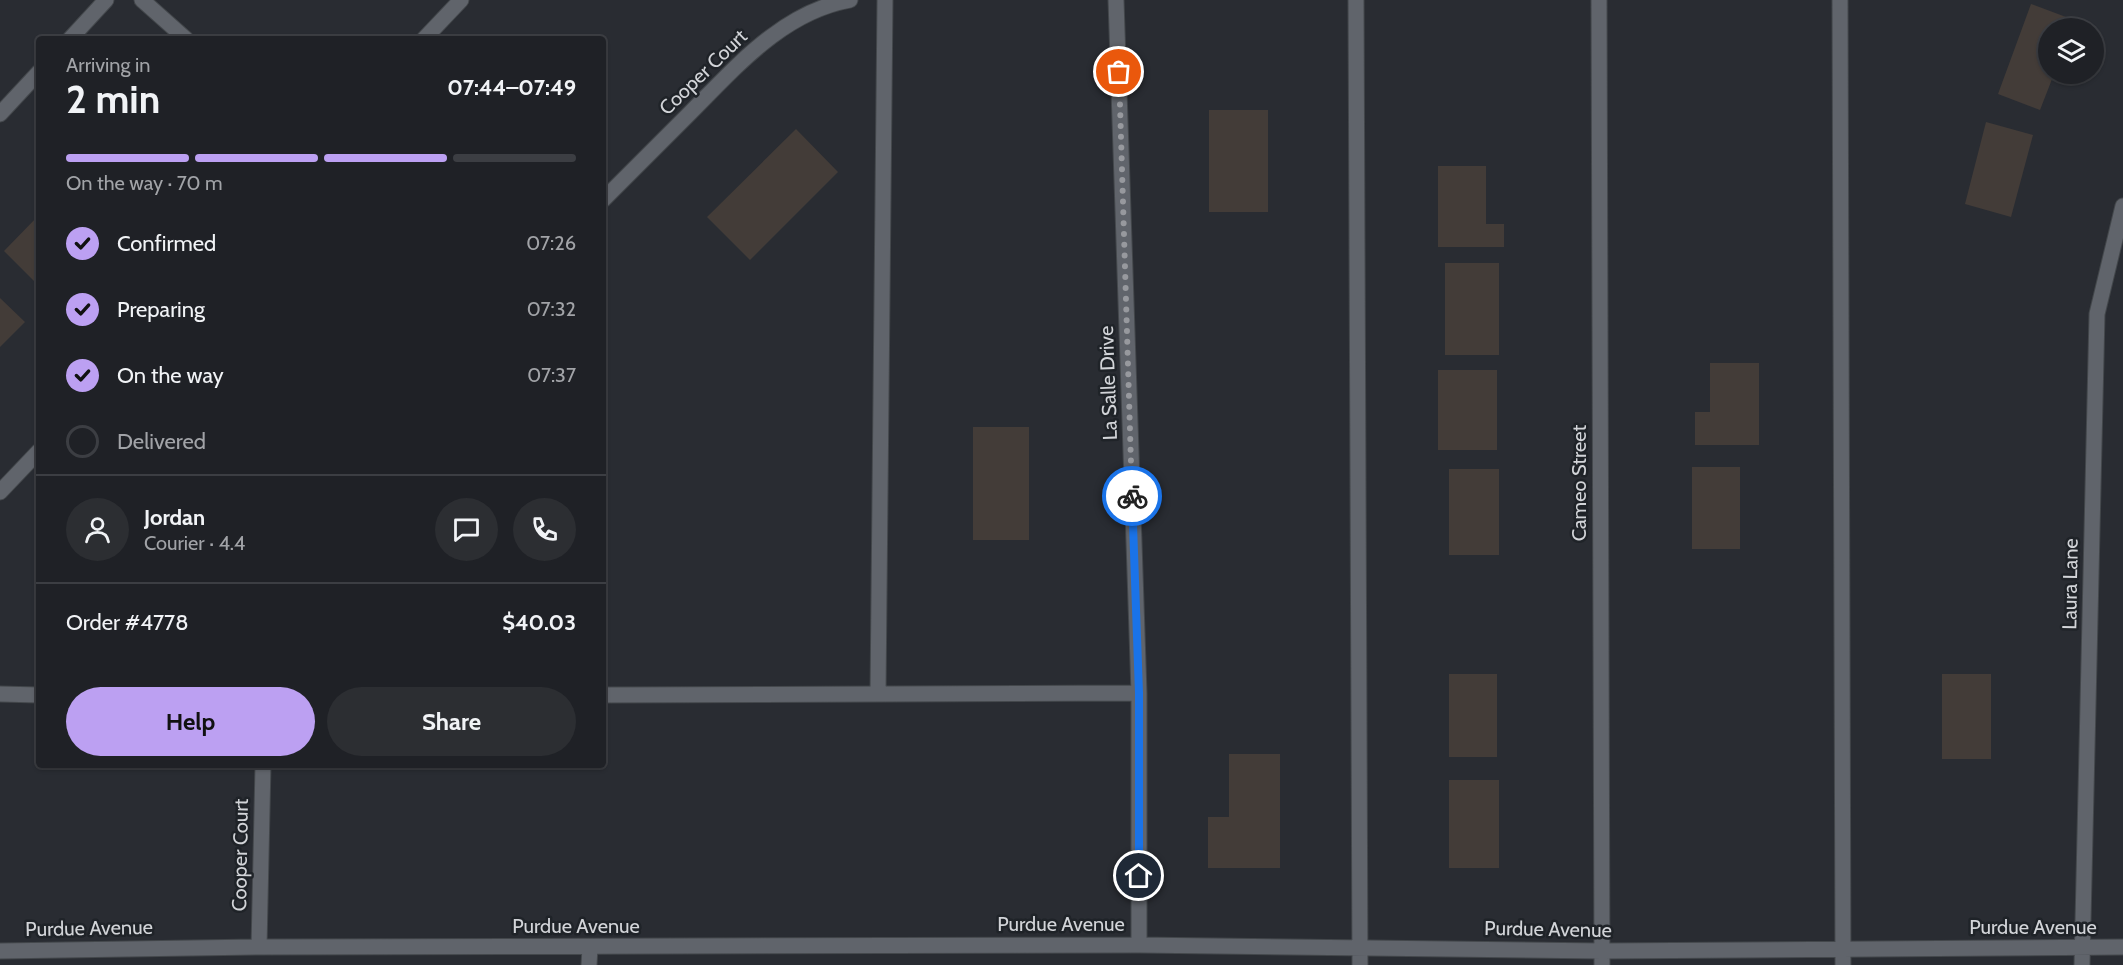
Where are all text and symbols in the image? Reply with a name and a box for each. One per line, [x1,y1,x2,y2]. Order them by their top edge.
map controls [2038,18,2104,84]
button: layers [2038,18,2104,84]
street label: Cooper Court [654,24,752,120]
pin [1093,46,1144,97]
text: Arriving in [66,53,150,77]
icon: bag [1102,55,1135,88]
text: 07:44–07:49 [447,74,576,101]
text: 2 min [66,75,160,123]
text: On the way · 70 m [66,171,223,195]
icon: check [66,227,99,260]
text: Confirmed [117,230,216,257]
text: 07:26 [526,231,576,255]
icon: check [66,293,99,326]
text: Preparing [117,296,205,323]
text: 07:32 [527,297,576,321]
street label: La Salle Drive [1094,325,1122,441]
icon: check [66,359,99,392]
text: On the way [117,362,224,389]
text: 07:37 [527,363,576,387]
street label: Cameo Street [1567,424,1591,541]
text: Delivered [117,428,206,455]
courier [1102,466,1162,526]
icon: bike [1116,480,1149,513]
button: person [66,498,129,561]
button: chat [435,498,498,561]
button: phone [513,498,576,561]
text: Jordan [144,504,205,531]
text: Courier · 4.4 [144,531,245,555]
street label: Laura Lane [2057,538,2083,630]
text: Order #4778 [66,609,189,636]
text: $40.03 [502,609,576,636]
button: Help [66,687,315,756]
button: Share [327,687,576,756]
street label: Cooper Court [227,798,253,912]
pin [1113,850,1164,901]
icon: home [1122,859,1155,892]
street label: Purdue Avenue [997,912,1125,936]
street label: Purdue Avenue [512,914,640,938]
street label: Purdue Avenue [25,915,153,941]
street label: Purdue Avenue [1969,915,2097,939]
street label: Purdue Avenue [1484,916,1612,942]

